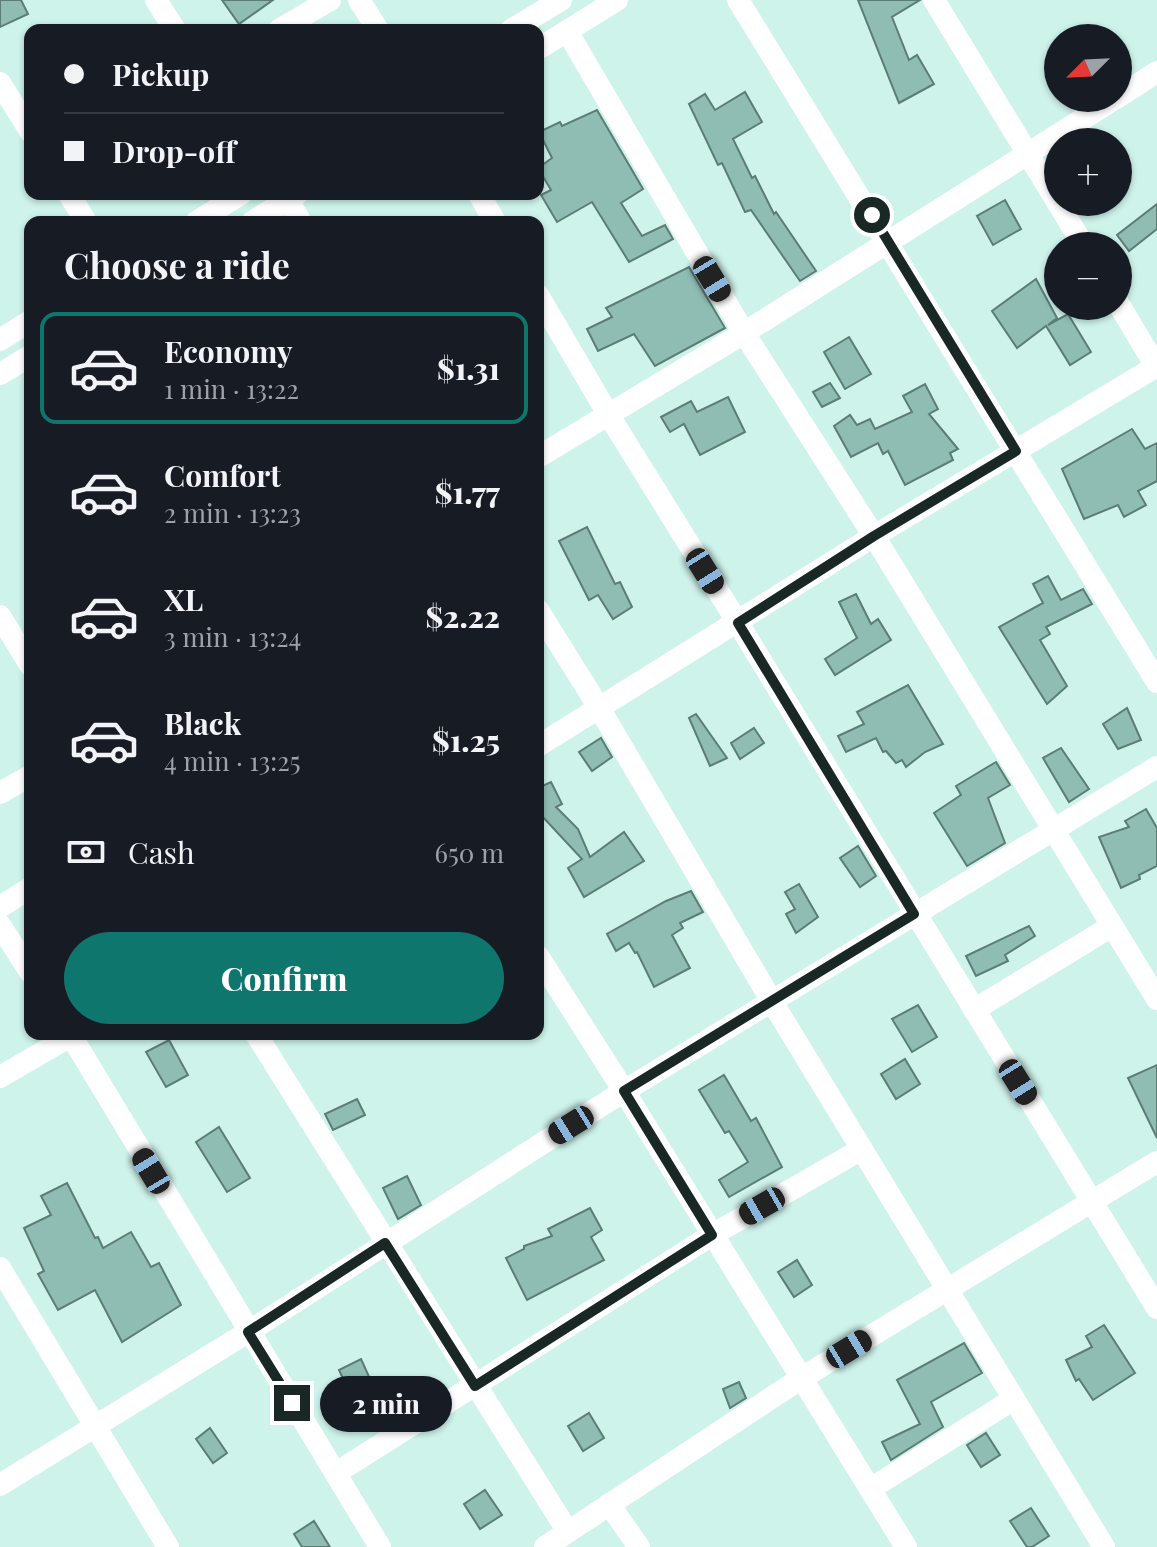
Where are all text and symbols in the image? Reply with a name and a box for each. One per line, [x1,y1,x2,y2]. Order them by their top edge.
north arrow [1044,24,1132,112]
map controls [1044,24,1132,320]
text: Pickup [112,54,209,94]
button: + [1044,128,1132,216]
text: Drop-off [112,131,236,171]
route start [854,197,890,233]
button: − [1044,232,1132,320]
text: Choose a ride [64,240,290,288]
car [689,252,735,306]
text: Economy [164,331,293,371]
icon: car [68,332,140,404]
text: $1.31 [437,348,500,388]
text: 1 min · 13:22 [164,371,299,406]
text: Comfort [164,455,281,495]
icon: car [68,456,140,528]
text: $1.77 [435,472,500,512]
text: 2 min · 13:23 [164,495,301,530]
car [682,544,728,598]
text: XL [164,579,203,619]
icon: car [68,580,140,652]
text: $2.22 [426,596,500,636]
text: 3 min · 13:24 [164,619,301,654]
text: Black [164,703,241,743]
icon: car [68,704,140,776]
text: $1.25 [432,720,500,760]
text: 4 min · 13:25 [164,743,300,778]
icon: cash [64,830,108,874]
text: Cash [128,832,195,872]
text: 650 m [435,835,504,870]
button: Confirm [64,932,504,1024]
car [995,1055,1041,1109]
car [544,1102,598,1148]
car [128,1144,174,1198]
car [735,1184,789,1228]
car [822,1326,876,1372]
callout: 2 min [320,1375,452,1431]
route end [274,1385,310,1421]
text: 2 min [352,1386,420,1421]

